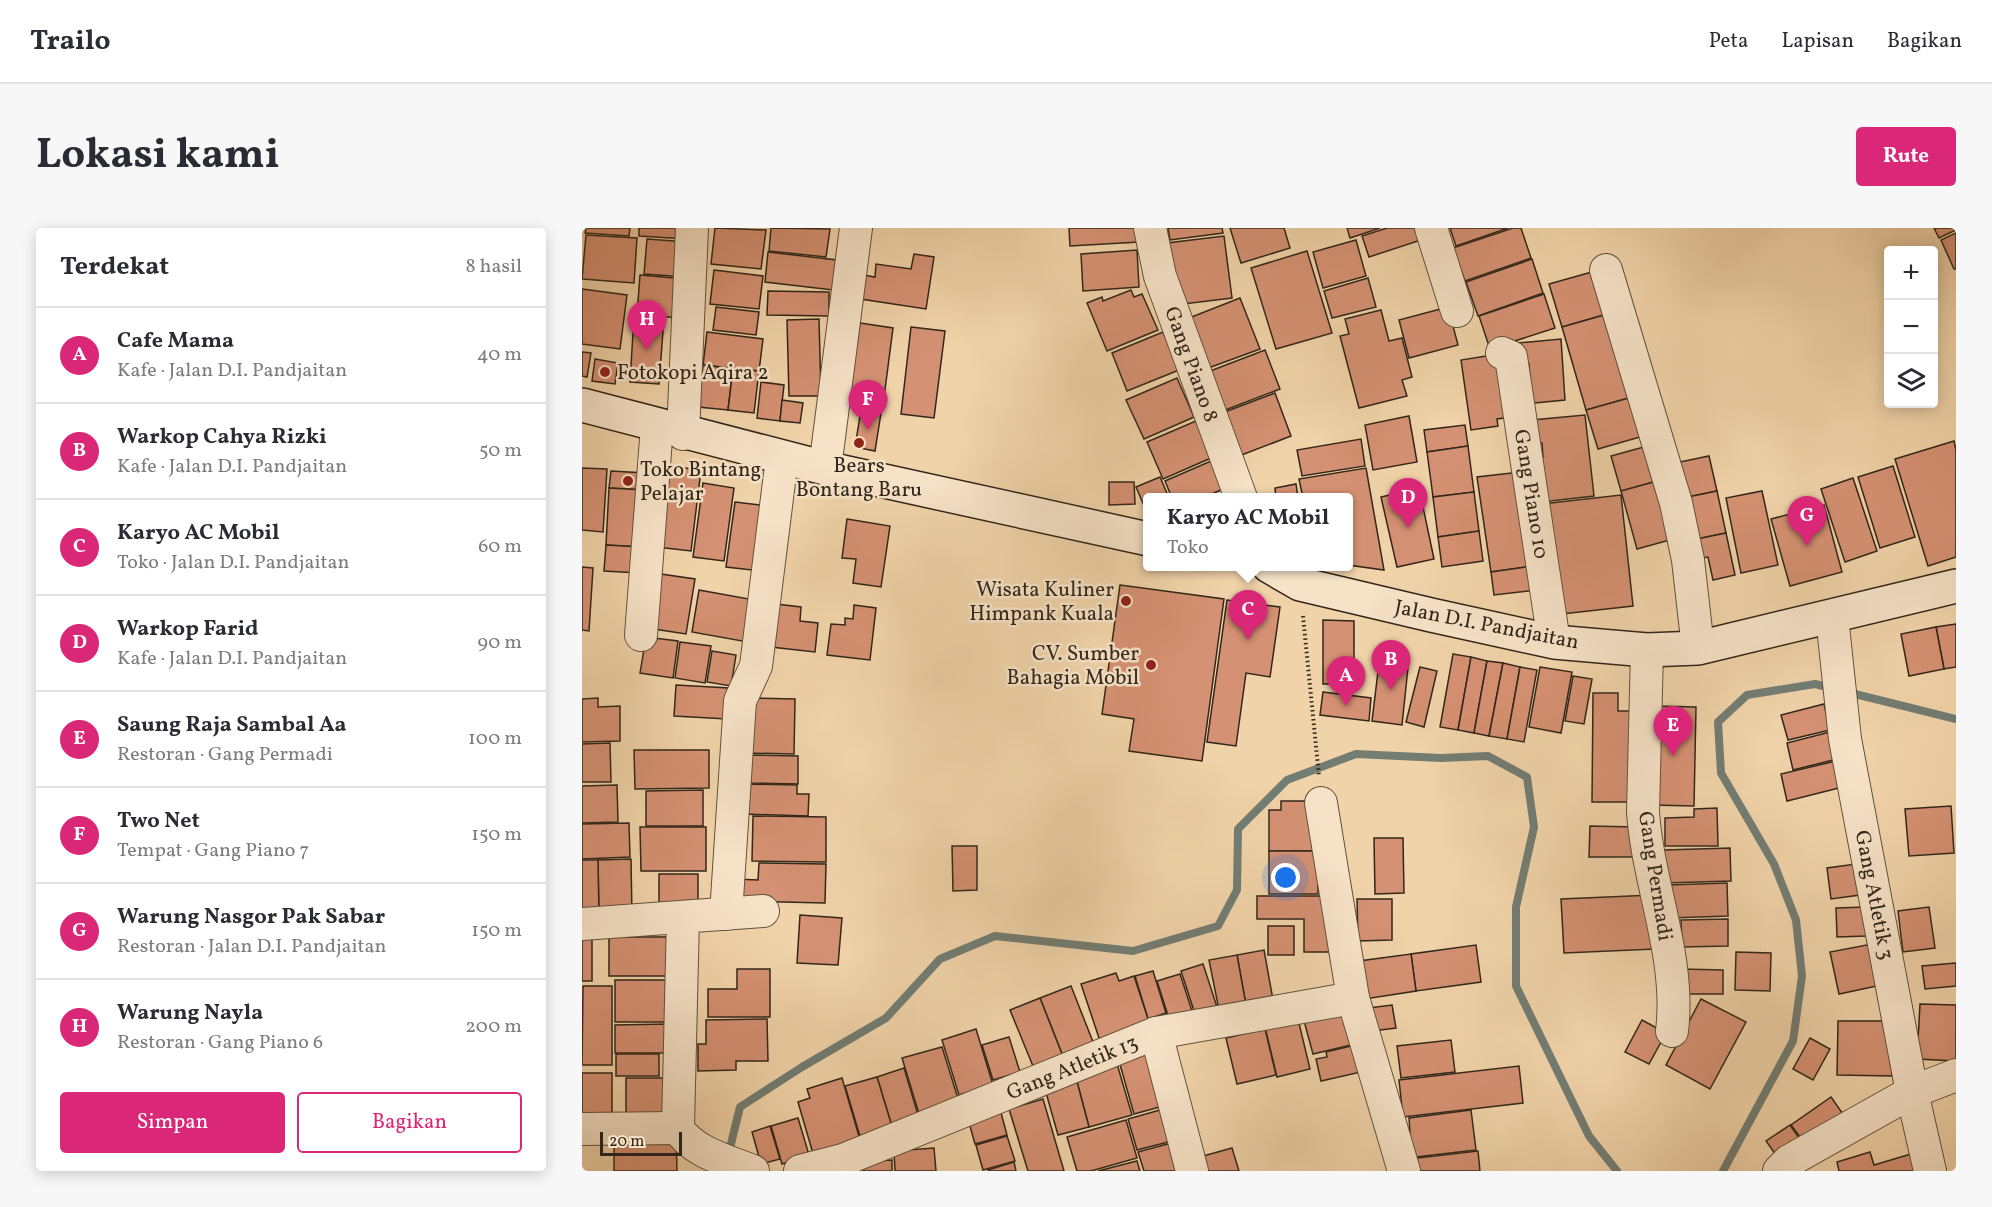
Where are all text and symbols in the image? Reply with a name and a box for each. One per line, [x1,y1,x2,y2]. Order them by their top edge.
text: Trailo [30,22,111,61]
text: Peta [1709,27,1748,56]
text: Lapisan [1781,27,1854,56]
text: Bagikan [1887,27,1962,56]
text: Lokasi kami [36,127,280,186]
button: Rute [1856,127,1956,186]
map controls [1884,246,1938,408]
button: + [1884,246,1938,300]
text: Terdekat [60,249,169,285]
text: 8 hasil [465,253,522,281]
pin: H [628,300,666,350]
button: − [1884,300,1938,354]
street label: Gang Piano 8 [1156,303,1225,426]
text: Cafe Mama [117,326,234,357]
text: A [72,341,87,369]
text: 40 m [477,341,522,369]
button: layers [1884,354,1938,408]
text: Kafe · Jalan D.I. Pandjaitan [117,357,347,385]
place label: Fotokopi Aqira 2 [617,359,769,388]
marker: Fotokopi Aqira 2 [598,365,612,379]
pin: F [848,380,888,430]
text: Warkop Cahya Rizki [117,422,327,453]
street label: Gang Piano 10 [1506,427,1555,561]
marker: Bears Bontang Baru [852,436,866,450]
text: B [73,437,86,465]
text: 50 m [479,437,522,465]
place label: Bears Bontang Baru [796,452,922,505]
text: Kafe · Jalan D.I. Pandjaitan [117,453,347,481]
place label: Toko Bintang Pelajar [640,456,761,509]
marker: Toko Bintang Pelajar [621,474,635,488]
pin: D [1388,478,1428,528]
popup [1143,493,1353,571]
pin: G [1788,496,1826,546]
text: Karyo AC Mobil [1167,503,1329,534]
text: Karyo AC Mobil [117,518,280,549]
text: C [73,533,86,561]
text: 60 m [478,533,522,561]
text: Toko [1167,534,1209,562]
text: Toko · Jalan D.I. Pandjaitan [117,549,349,577]
place label: Wisata Kuliner Himpank Kuala [969,576,1114,629]
pin: C [1228,590,1268,640]
street label: Jalan D.I. Pandjaitan [1392,593,1581,658]
marker: Wisata Kuliner Himpank Kuala [1119,594,1133,608]
text: Warkop Farid [117,614,258,645]
text: D [72,629,87,657]
text: 90 m [478,629,522,657]
place label: CV. Sumber Bahagia Mobil [1007,640,1139,693]
pin: B [1372,640,1410,690]
text: Kafe · Jalan D.I. Pandjaitan [117,645,347,673]
pin: A [1326,656,1365,706]
marker: CV. Sumber Bahagia Mobil [1144,658,1158,672]
pin: E [1654,706,1692,756]
text: Saung Raja Sambal Aa [117,710,347,741]
text: E [73,725,86,753]
text: 100 m [468,725,522,753]
text: Restoran · Gang Permadi [117,741,333,769]
text: Two Net [117,806,200,837]
street label: Gang Permadi [1630,809,1679,943]
text: F [74,821,85,849]
text: 150 m [471,821,522,849]
street label: Gang Atletik 3 [1847,828,1900,963]
text: Tempat · Gang Piano 7 [117,837,309,865]
your location [1271,863,1300,892]
text: Warung Nasgor Pak Sabar [117,902,385,933]
text: G [72,917,87,945]
text: 150 m [471,917,522,945]
text: Restoran · Jalan D.I. Pandjaitan [117,933,386,961]
text: Warung Nayla [117,998,263,1029]
text: H [72,1013,87,1041]
text: 200 m [465,1013,522,1041]
text: Restoran · Gang Piano 6 [117,1029,323,1057]
street label: Gang Atletik 13 [1002,1029,1143,1108]
button: Simpan [60,1092,285,1153]
button: Bagikan [297,1092,522,1153]
scale bar [600,1129,682,1156]
text: 20 m [609,1131,644,1153]

